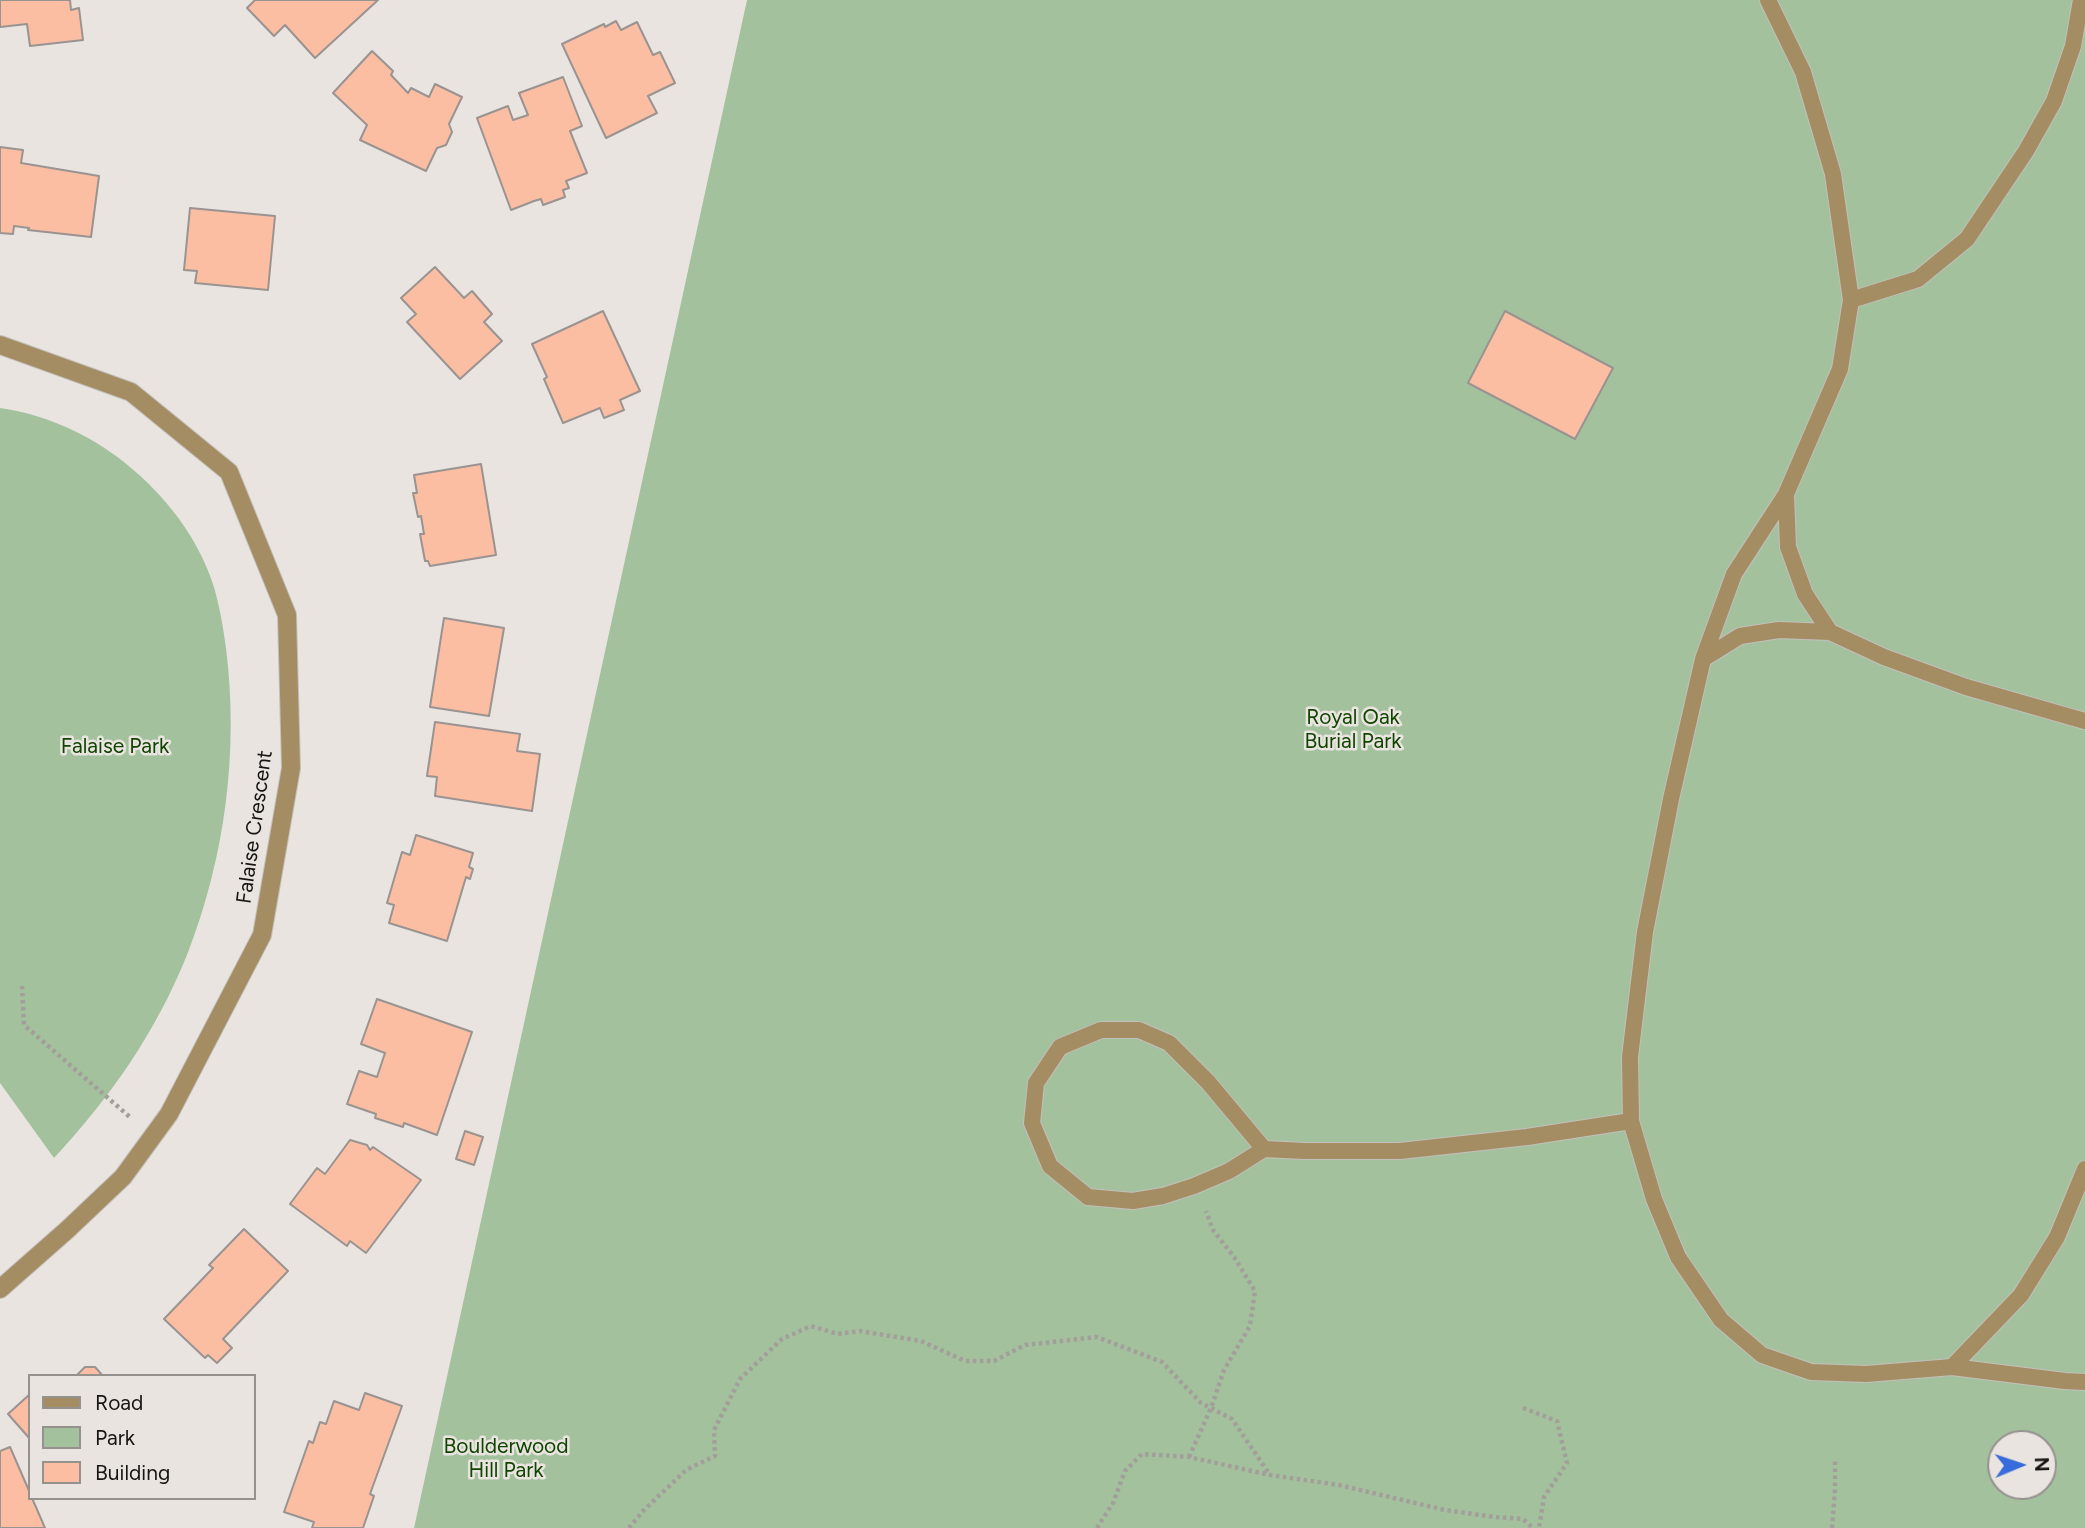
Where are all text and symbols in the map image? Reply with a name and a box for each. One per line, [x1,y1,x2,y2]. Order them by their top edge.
park label: Royal Oak Burial Park [1305,705,1401,755]
park label: Falaise Park [61,734,169,760]
street label: Falaise Crescent [232,749,278,905]
legend [28,1374,256,1500]
text: Road [95,1390,143,1415]
text: Park [95,1425,135,1450]
north arrow [1987,1430,2057,1500]
park label: Boulderwood Hill Park [443,1434,569,1484]
text: N [2030,1457,2053,1472]
text: Building [95,1460,170,1485]

